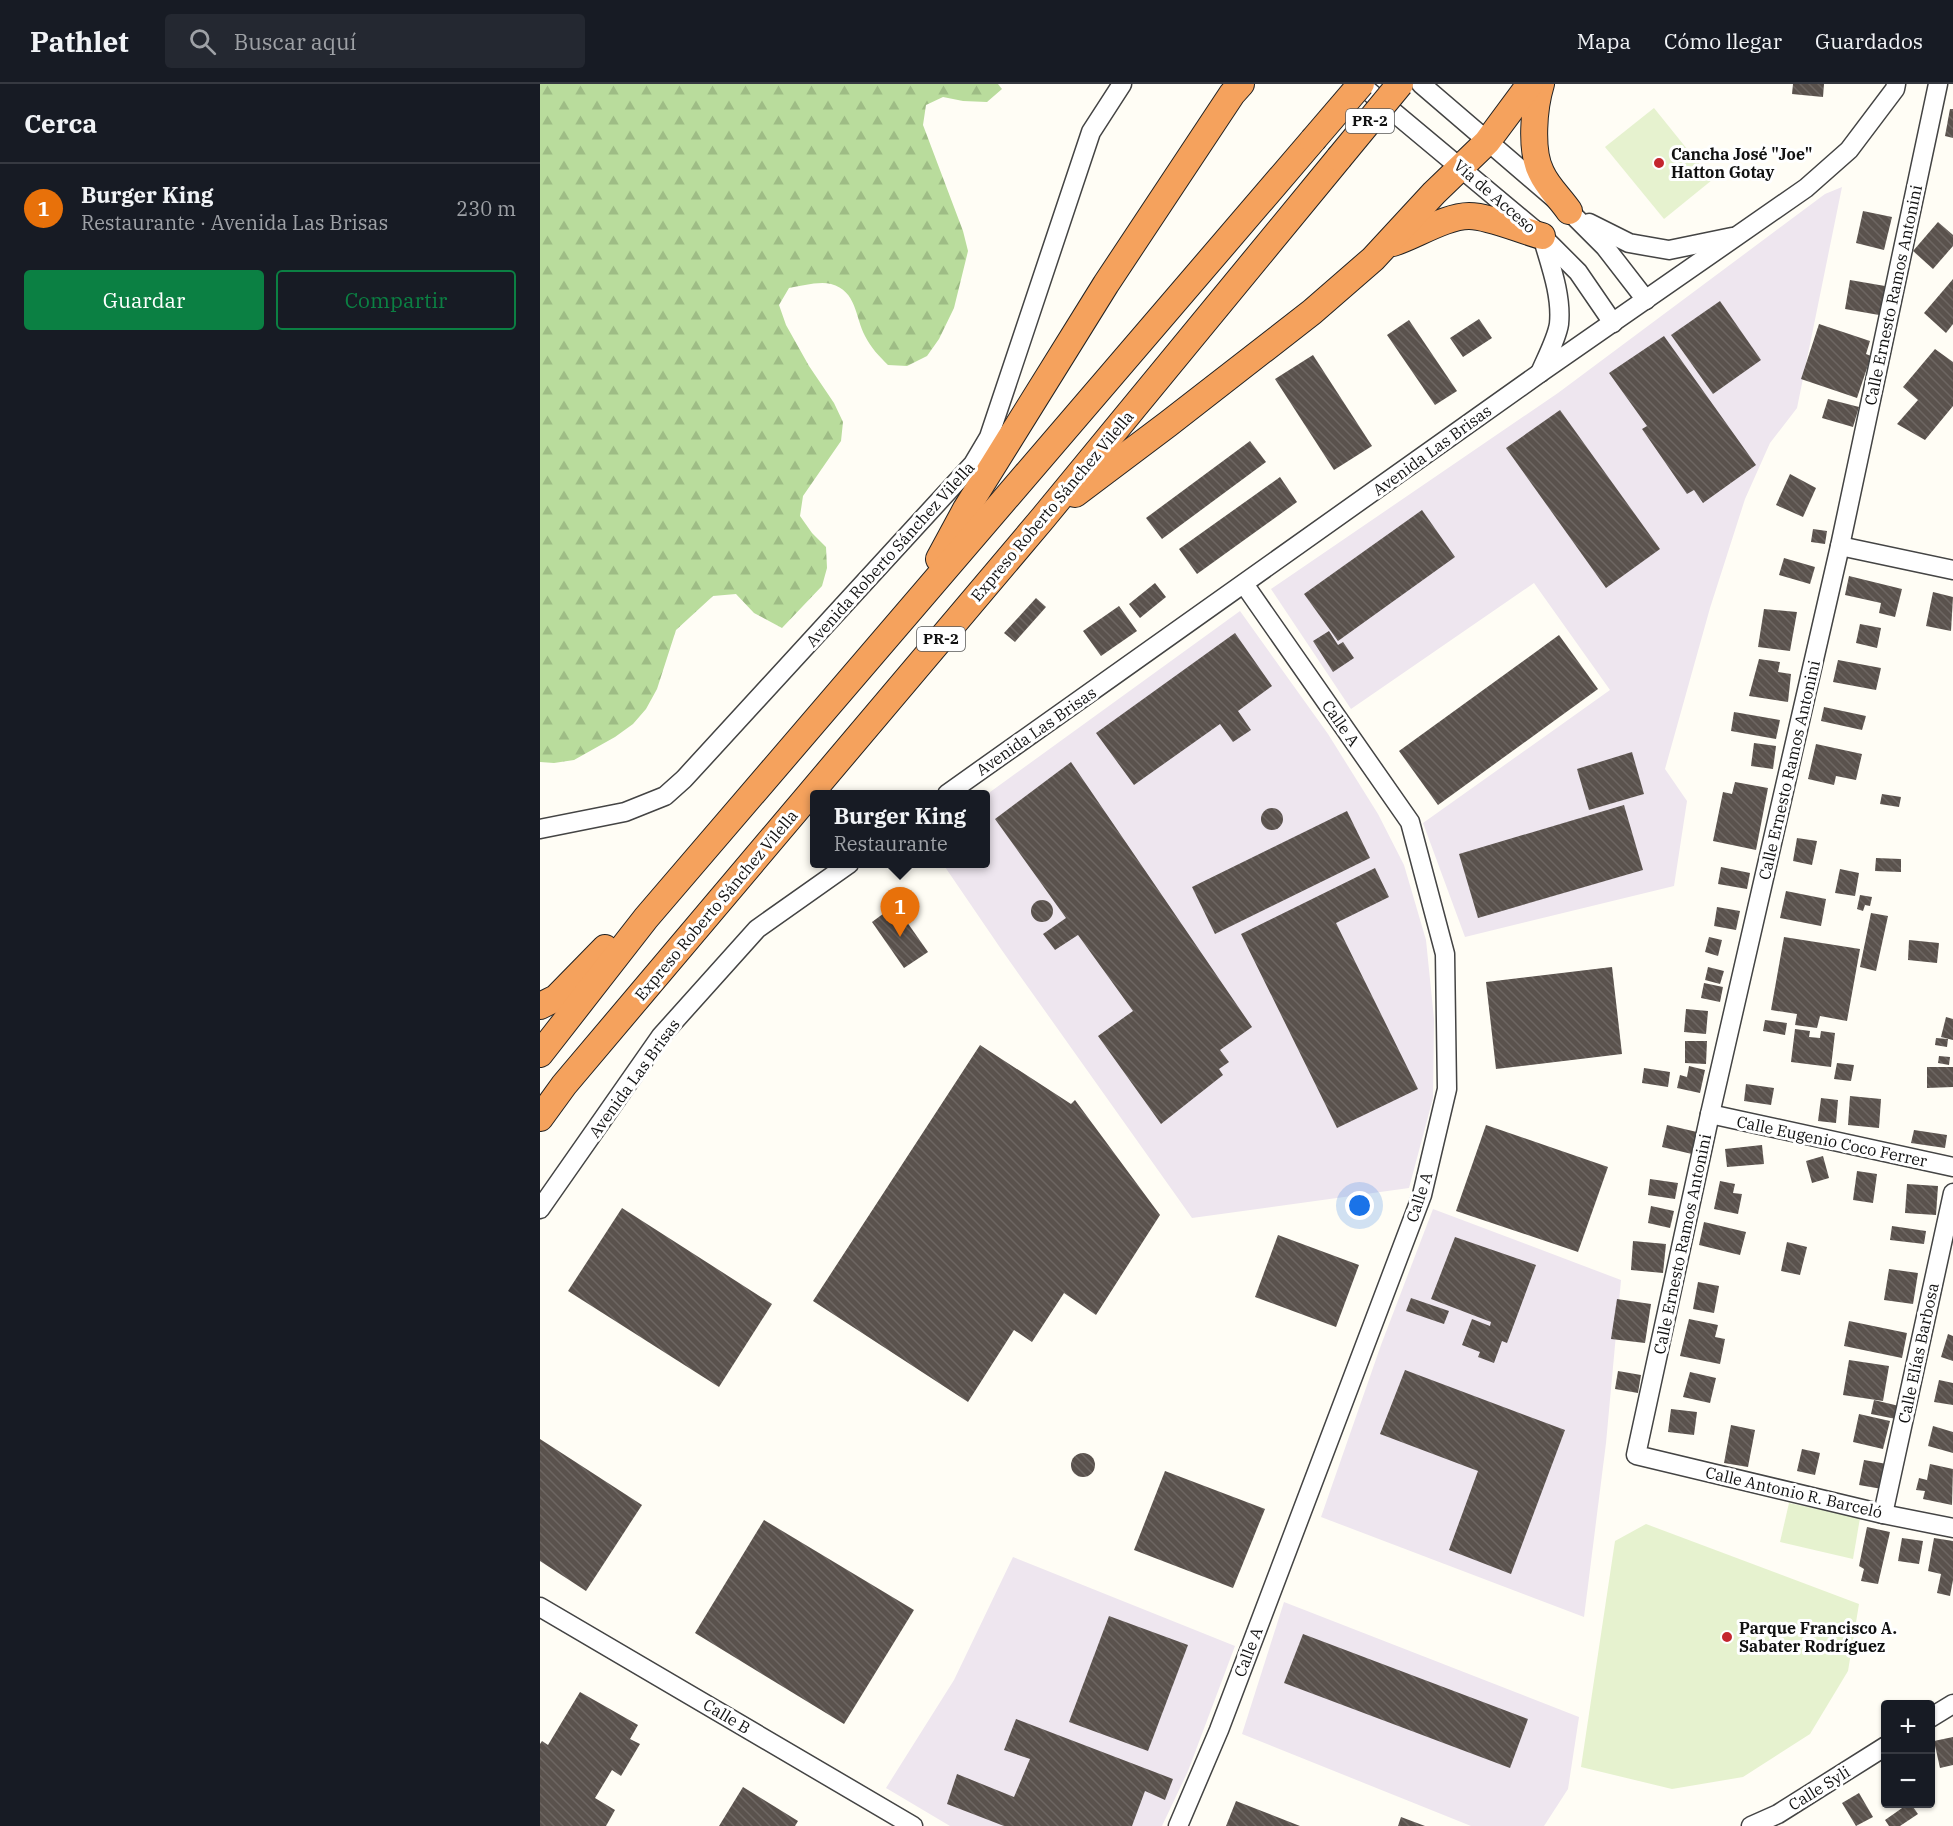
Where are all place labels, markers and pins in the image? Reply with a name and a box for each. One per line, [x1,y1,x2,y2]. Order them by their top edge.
place label: Cancha José "Joe" Hatton Gotay [1671,144,1812,182]
marker: Cancha José "Joe" Hatton Gotay [1652,156,1666,170]
pin: 1 [880,888,920,937]
place label: Parque Francisco A. Sabater Rodríguez [1739,1618,1897,1656]
marker: Parque Francisco A. Sabater Rodríguez [1720,1630,1734,1644]

